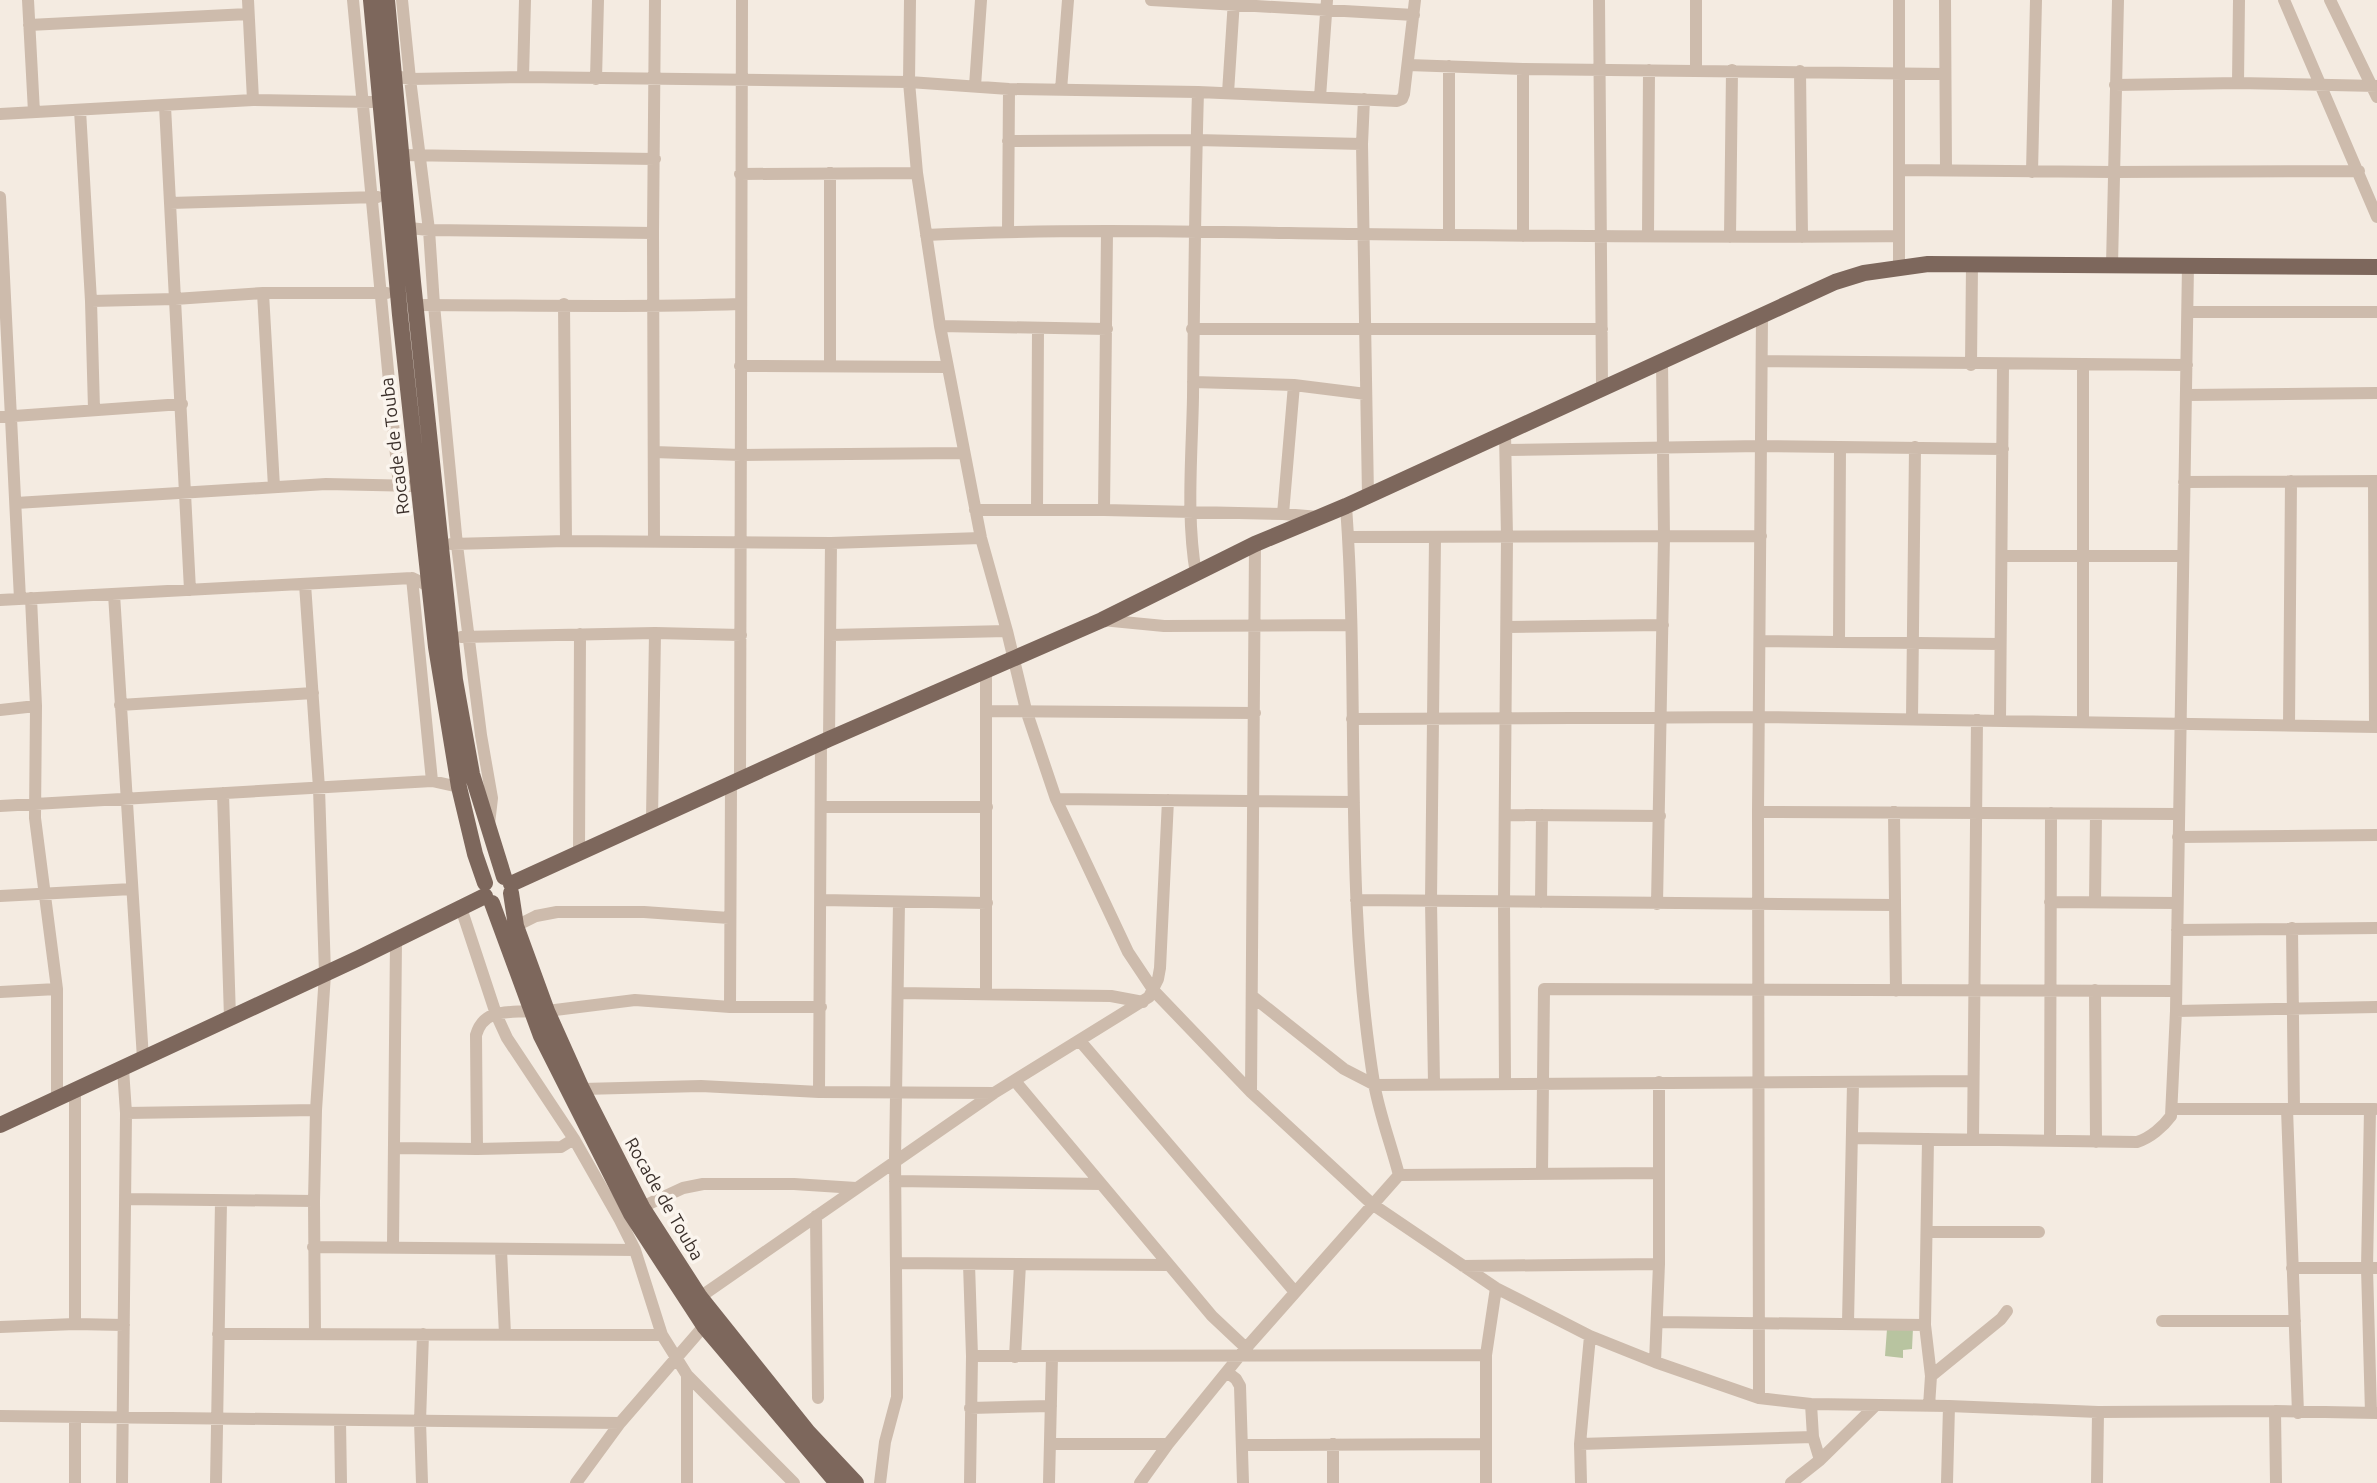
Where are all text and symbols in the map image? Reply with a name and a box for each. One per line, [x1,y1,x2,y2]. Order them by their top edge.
street label: Rocade de Touba [376,376,412,516]
street label: Rocade de Touba [622,1134,708,1263]

